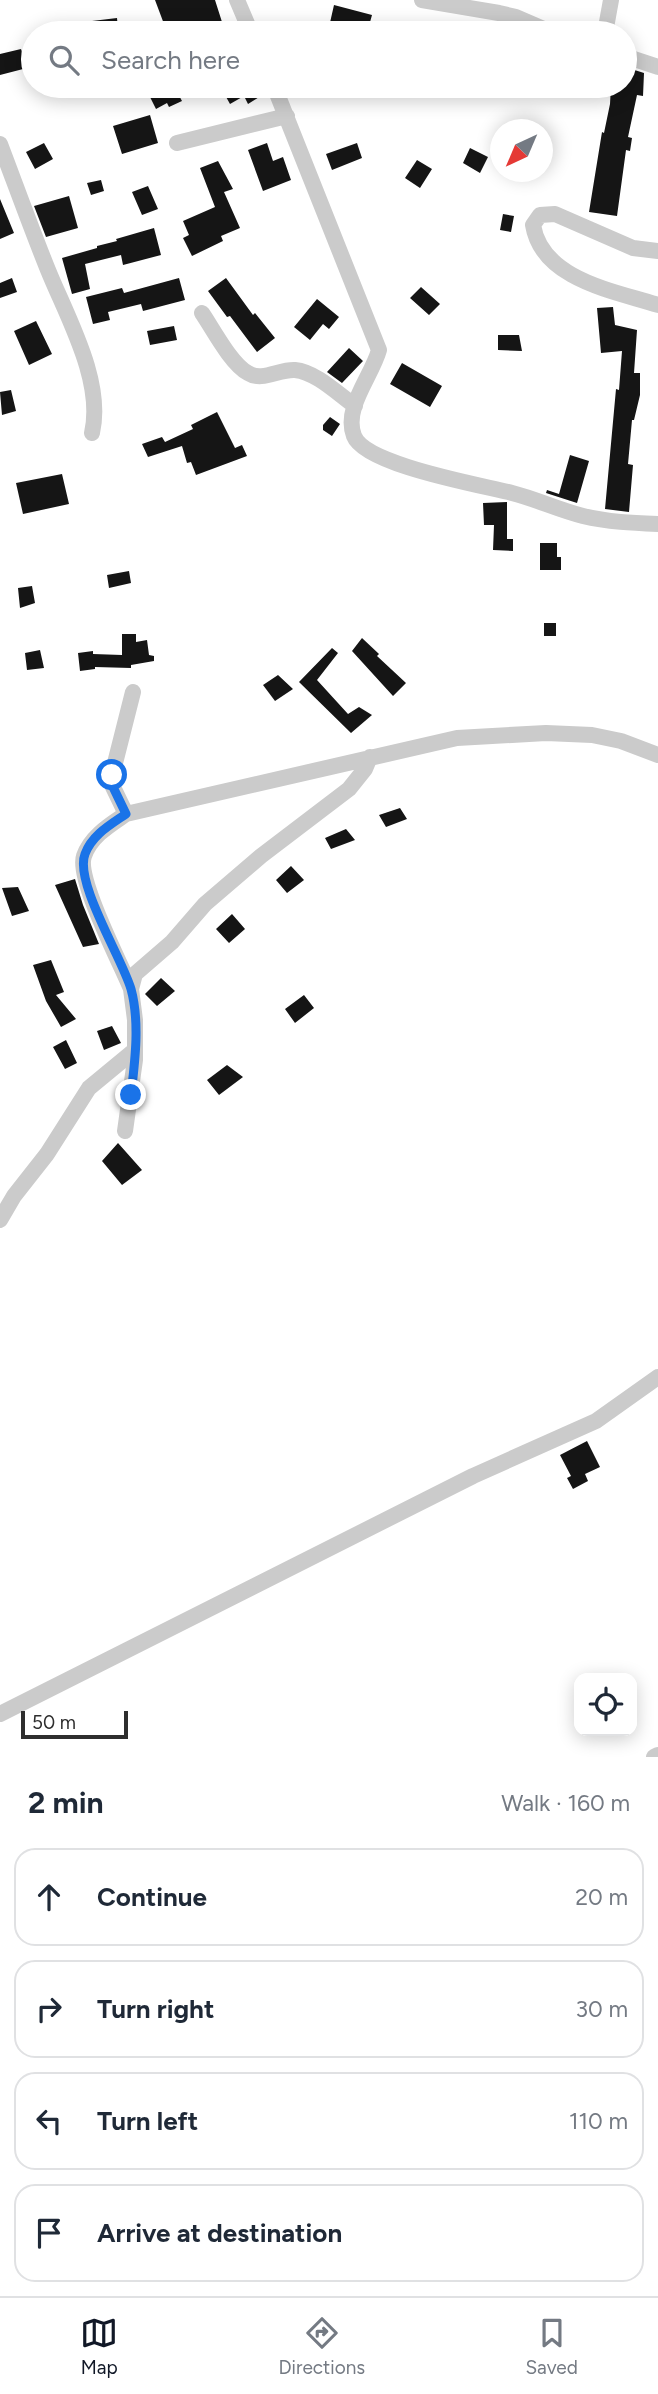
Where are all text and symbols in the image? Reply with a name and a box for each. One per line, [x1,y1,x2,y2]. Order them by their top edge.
search box [21,21,637,98]
icon: search [45,41,83,79]
text: Search here [101,44,240,76]
north arrow [490,119,553,182]
route start [96,759,127,790]
route end [115,1079,146,1110]
map controls [574,1673,637,1736]
button: locate [574,1673,637,1736]
scale bar [21,1708,128,1740]
text: 50 m [32,1711,76,1734]
text: 2 min [28,1784,104,1821]
text: Walk · 160 m [501,1789,630,1817]
icon: ahead [30,1878,68,1916]
text: Continue [97,1881,207,1913]
text: 20 m [575,1883,628,1911]
icon: right [30,1990,68,2028]
text: Turn right [97,1993,214,2025]
text: 30 m [575,1995,628,2023]
icon: left [30,2102,68,2140]
text: Turn left [97,2105,198,2137]
text: 110 m [569,2107,628,2135]
icon: arrive [30,2214,68,2252]
text: Arrive at destination [97,2217,342,2249]
tab: Map [80,2314,118,2379]
tab: Directions [278,2314,365,2379]
tab: Saved [525,2314,578,2379]

